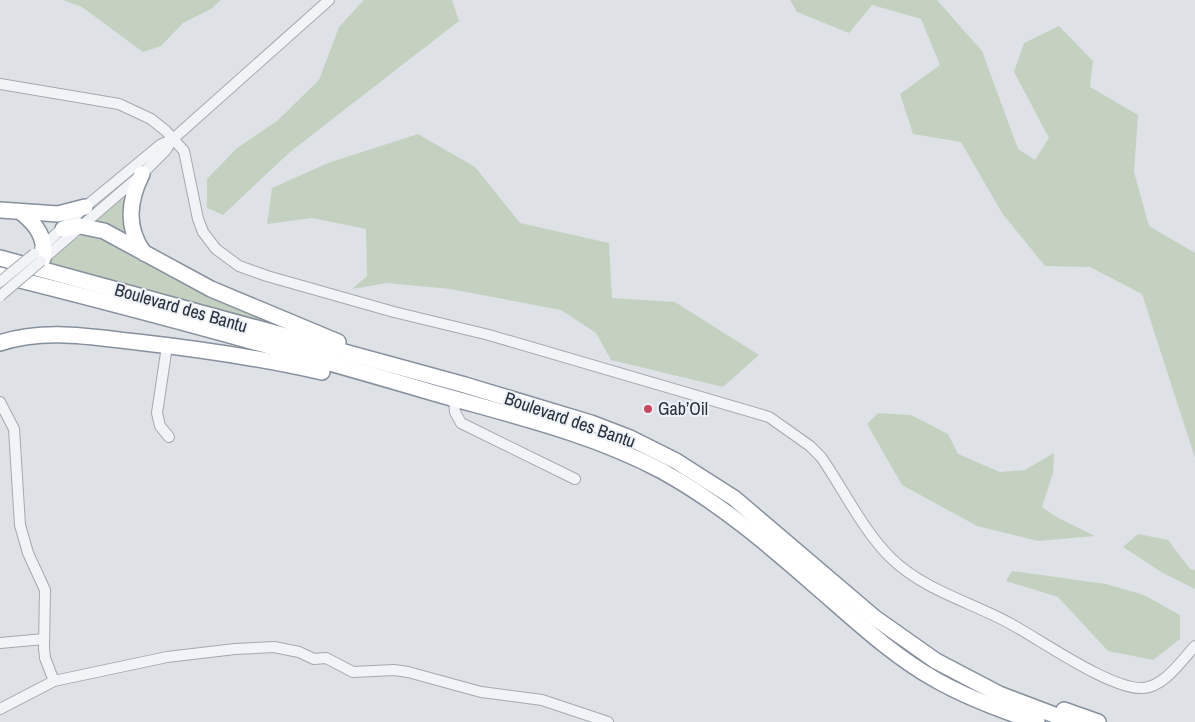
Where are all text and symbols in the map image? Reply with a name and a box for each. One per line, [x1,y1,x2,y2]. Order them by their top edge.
street label: Boulevard des Bantu [112,277,250,338]
street label: Boulevard des Bantu [501,385,639,454]
place label: Gab’Oil [658,396,708,421]
marker: Gab’Oil [642,403,654,415]

